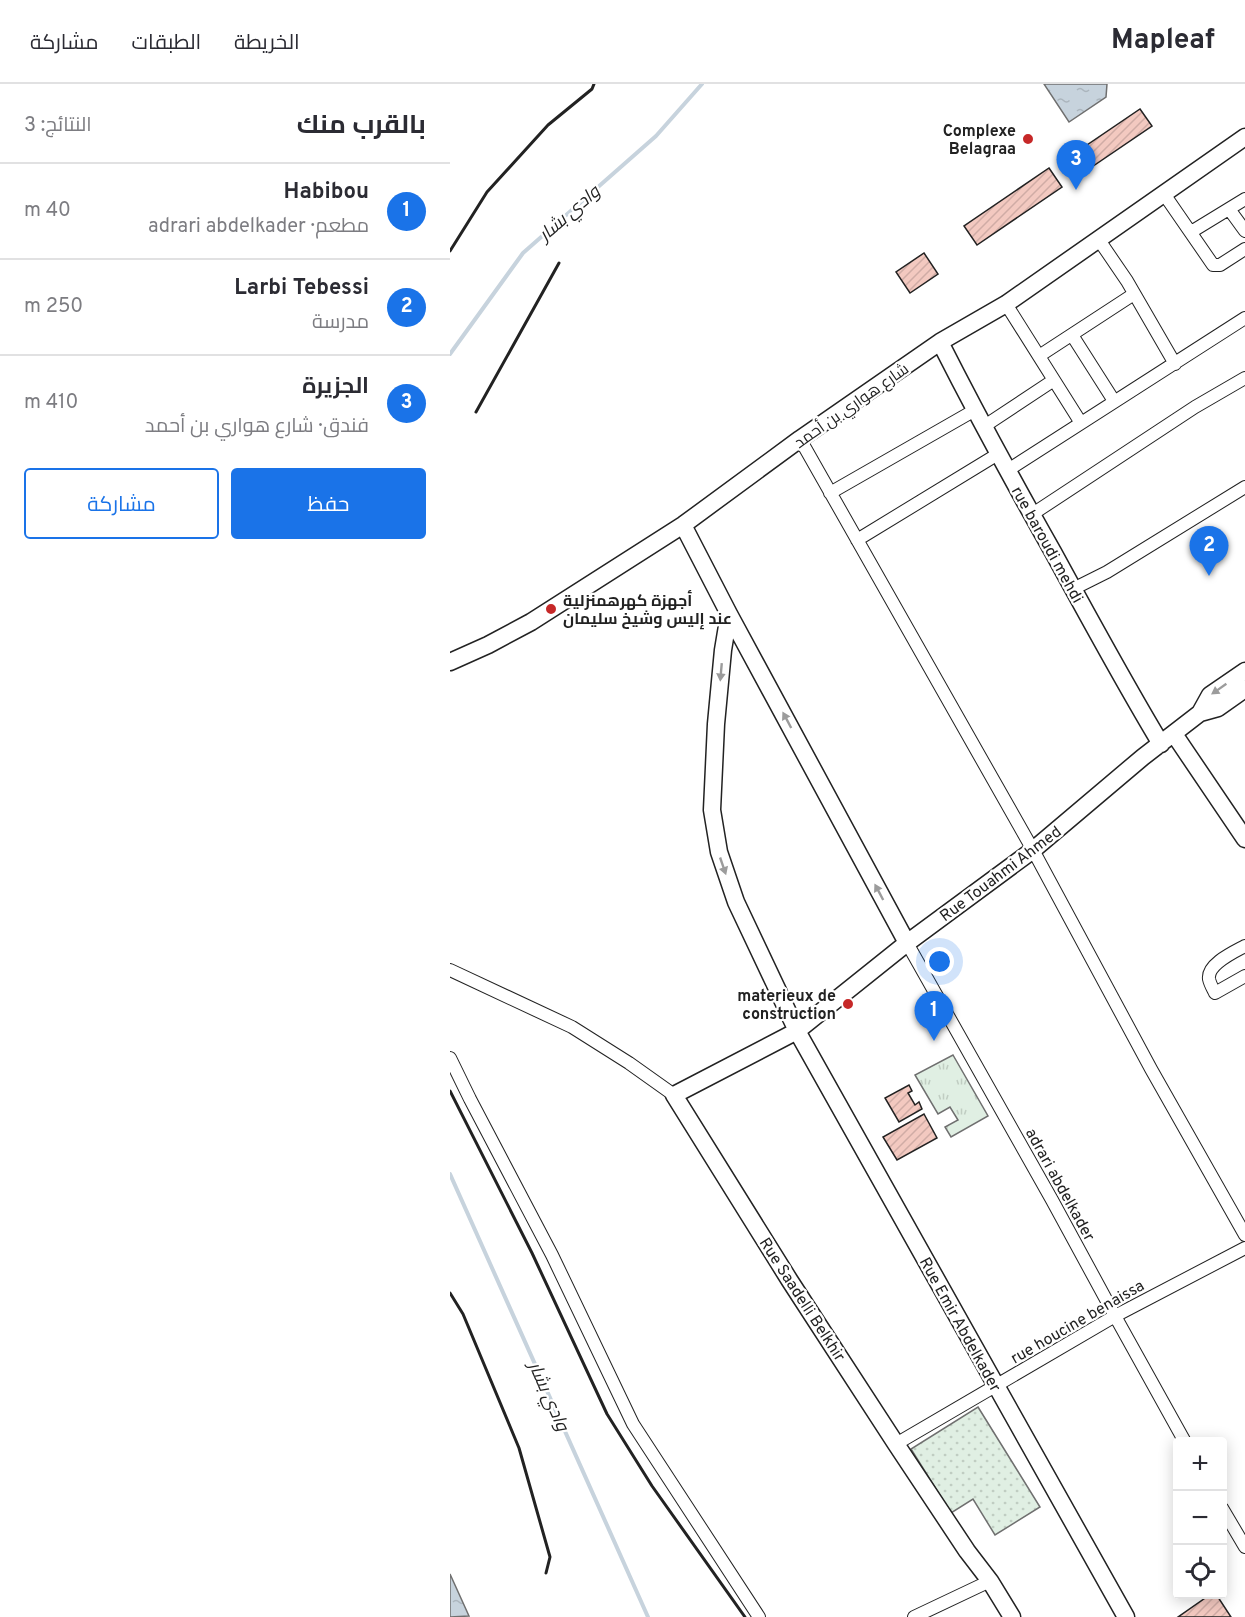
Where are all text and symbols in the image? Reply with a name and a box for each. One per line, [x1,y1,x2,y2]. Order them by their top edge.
text: Mapleaf [1111,23,1215,59]
text: مشاركة [30,30,99,57]
text: الطبقات [132,30,201,57]
text: الخريطة [234,30,300,57]
text: بالقرب منك [297,110,426,143]
text: النتائج: 3 [24,113,92,139]
place label: Complexe Belagraa [943,122,1016,160]
marker: Complexe Belagraa [1021,132,1035,146]
pin: 3 [1056,141,1096,190]
text: Habibou [284,179,369,206]
water label: وادي بشار [533,180,607,249]
text: 40 m [24,198,71,224]
text: 1 [403,198,411,224]
text: مطعم · adrari abdelkader [148,214,369,240]
text: Larbi Tebessi [234,275,369,302]
text: 250 m [24,294,83,320]
text: 2 [400,294,413,320]
text: مدرسة [312,310,369,336]
street label: شارع هواري بن أحمد [791,359,914,455]
text: الجزيرة [302,374,369,401]
text: 410 m [24,390,78,416]
text: 3 [401,390,413,416]
text: فندق · شارع هواري بن أحمد [145,414,369,440]
button: مشاركة [24,468,219,539]
button: حفظ [231,468,426,539]
street label: rue baroudi mehdi [1006,483,1087,607]
pin: 2 [1190,526,1228,576]
place label: أجهزة كهرهمنزلية عند إليس وشيخ سليمان [563,590,732,630]
marker: أجهزة كهرهمنزلية عند إليس وشيخ سليمان [544,602,558,616]
one-way arrow [716,663,726,682]
one-way arrow [1212,683,1228,695]
one-way arrow [782,712,792,729]
street label: Rue Touahmi Ahmed [936,822,1066,927]
one-way arrow [719,857,729,875]
one-way arrow [874,883,884,900]
your location [925,947,954,976]
place label: materieux de construction [737,987,836,1025]
pin: 1 [914,992,954,1041]
marker: materieux de construction [841,997,855,1011]
street label: adrari abdelkader [1020,1125,1099,1245]
street label: Rue Saadelli Belkhir [754,1234,849,1366]
street label: Rue Emir Abdelkader [914,1254,1005,1396]
street label: rue houcine benaissa [1008,1276,1148,1369]
water label: وادي بشار [520,1356,574,1437]
map controls [1173,1437,1227,1599]
button: + [1173,1437,1227,1491]
button: − [1173,1491,1227,1545]
button: locate [1173,1545,1227,1599]

